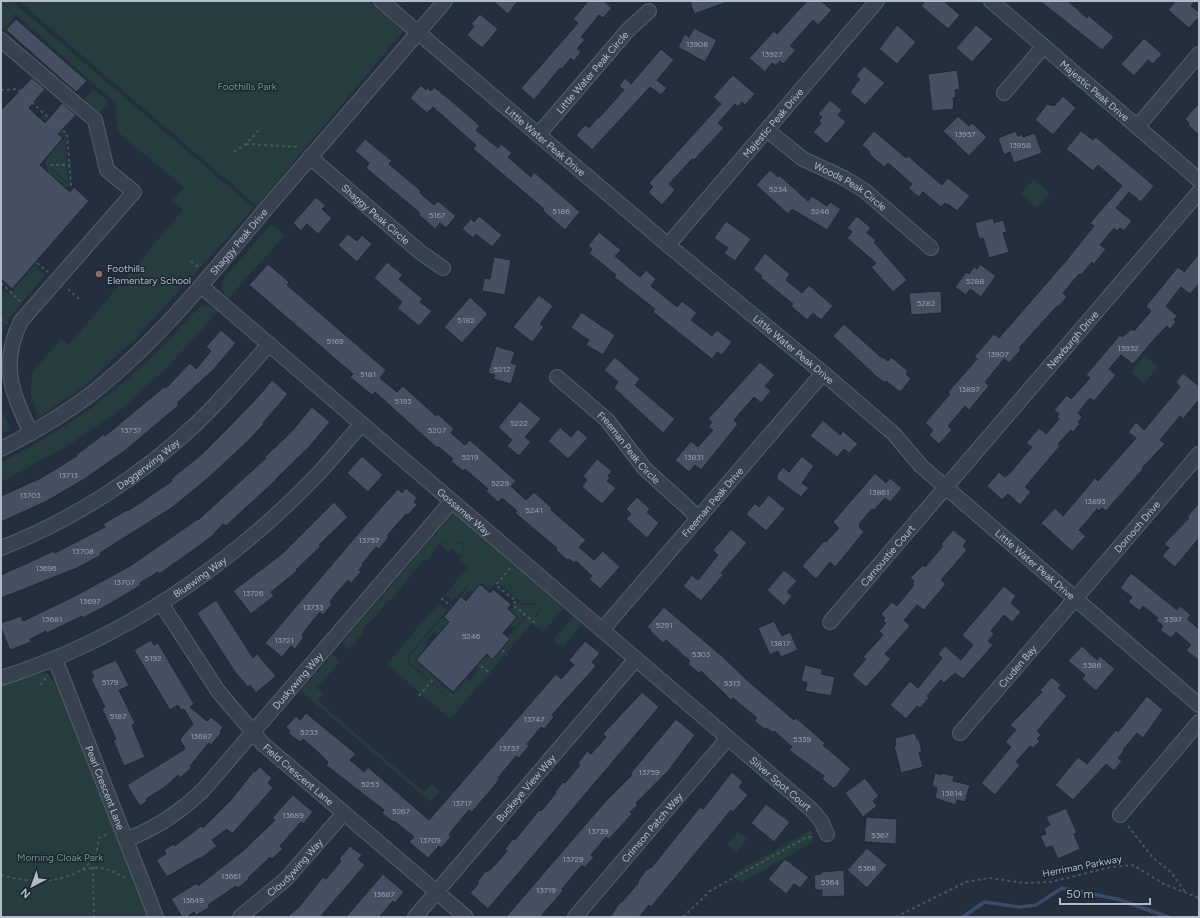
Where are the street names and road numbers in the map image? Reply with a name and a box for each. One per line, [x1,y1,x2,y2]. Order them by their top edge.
street label: Little Water Peak Circle [553,28,631,116]
street label: Majestic Peak Drive [1058,57,1133,124]
street label: Majestic Peak Drive [739,85,806,160]
street label: Little Water Peak Drive [503,103,589,179]
street label: Woods Peak Circle [812,159,890,214]
street label: Shaggy Peak Circle [339,181,413,247]
street label: Shaggy Peak Drive [207,205,270,278]
street label: Newburgh Drive [1044,307,1101,372]
street label: Little Water Peak Drive [751,312,838,387]
street label: Freeman Peak Circle [595,408,664,487]
street label: Daggerwing Way [114,435,183,492]
street label: Freeman Peak Drive [679,464,746,540]
street label: Gossamer Way [435,485,495,539]
street label: Dornoch Drive [1111,497,1163,555]
street label: Carnoustie Court [857,522,918,589]
street label: Little Water Peak Drive [993,526,1078,603]
street label: Bluewing Way [170,553,230,600]
street label: Cruden Bay [995,642,1040,690]
street label: Duskywing Way [269,649,326,712]
street label: Field Crescent Lane [261,741,337,808]
street label: Pearl Crescent Lane [83,744,128,832]
street label: Buckeye View Way [493,751,559,824]
street label: Silver Spot Court [747,753,815,814]
street label: Crimson Patch Way [618,789,686,865]
street label: Cloudywing Way [264,835,326,899]
street label: Herriman Parkway [1041,852,1124,880]

